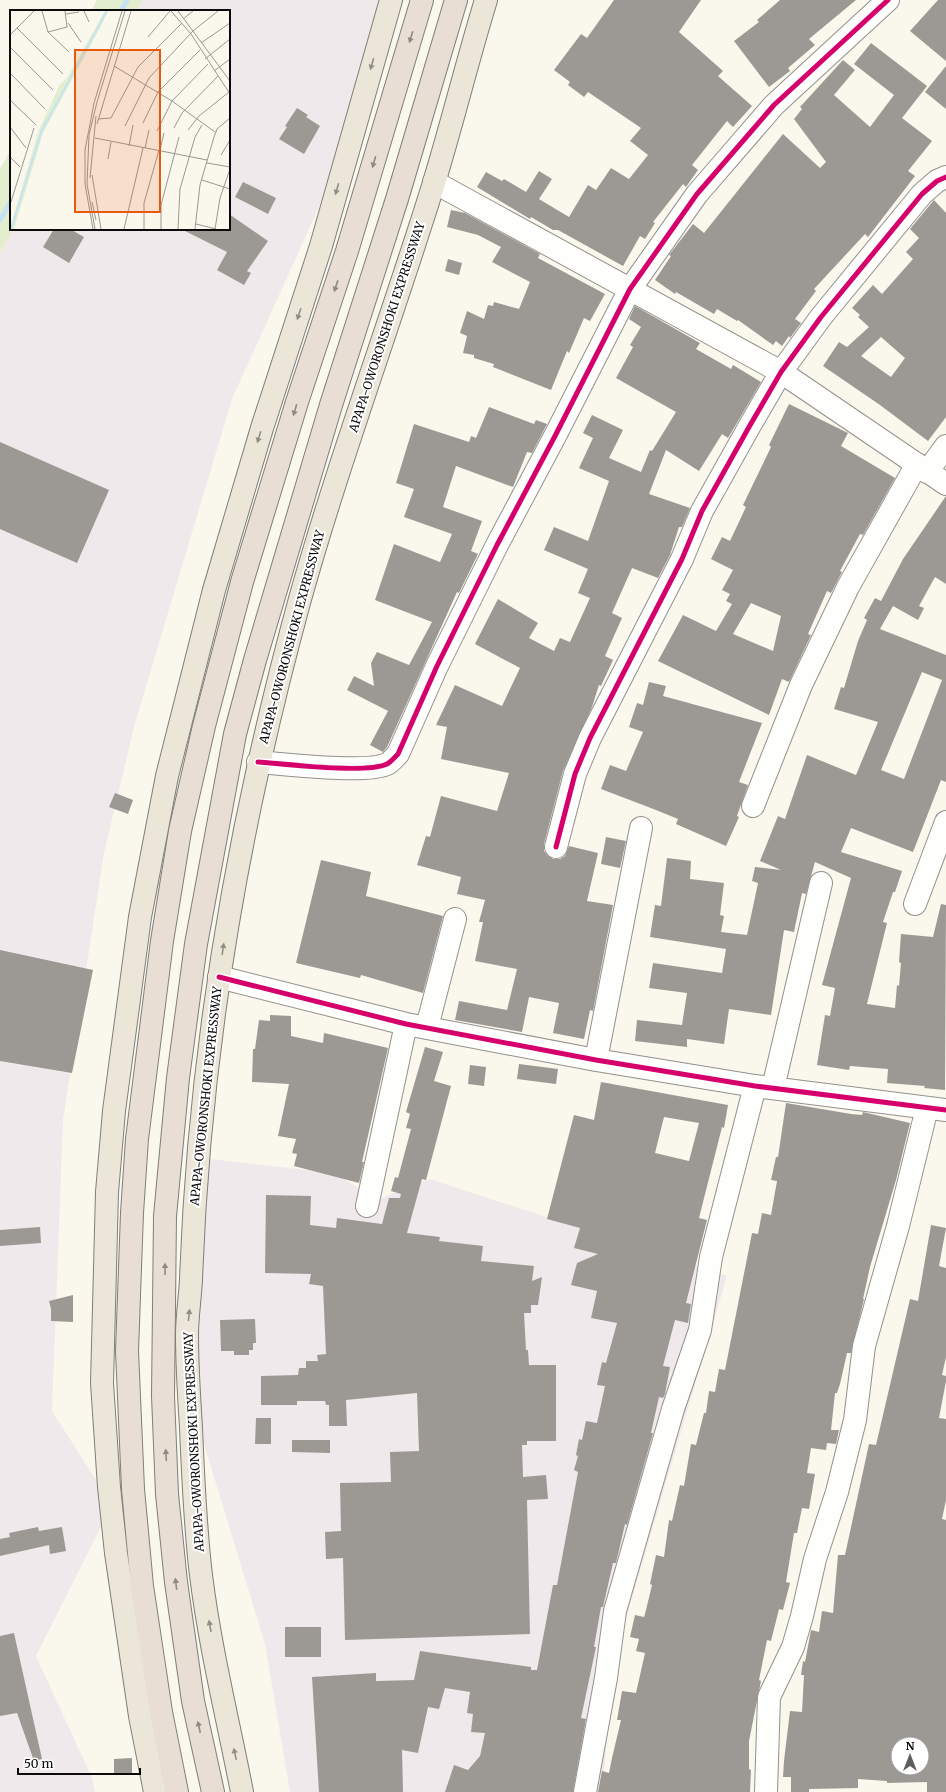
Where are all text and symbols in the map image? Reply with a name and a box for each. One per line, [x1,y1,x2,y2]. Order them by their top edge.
inset map [10,10,230,230]
one-way arrow [408,32,414,44]
one-way arrow [369,59,375,71]
one-way arrow [371,156,377,168]
one-way arrow [333,183,339,196]
street label: APAPA-OWORONSHOKI EXPRESSWAY [345,219,428,435]
one-way arrow [332,281,338,293]
one-way arrow [296,308,302,320]
one-way arrow [292,404,298,416]
one-way arrow [256,432,262,444]
street label: APAPA-OWORONSHOKI EXPRESSWAY [255,528,327,746]
one-way arrow [220,943,226,955]
street label: APAPA-OWORONSHOKI EXPRESSWAY [186,985,225,1207]
one-way arrow [162,1262,168,1275]
one-way arrow [186,1309,192,1321]
street label: APAPA-OWORONSHOKI EXPRESSWAY [180,1331,207,1554]
one-way arrow [162,1449,169,1461]
one-way arrow [173,1578,179,1591]
one-way arrow [207,1620,213,1632]
one-way arrow [196,1720,202,1733]
north arrow [890,1736,930,1776]
text: N [906,1739,915,1753]
one-way arrow [231,1748,237,1760]
scale bar [18,1750,140,1776]
text: 50 m [24,1756,53,1771]

